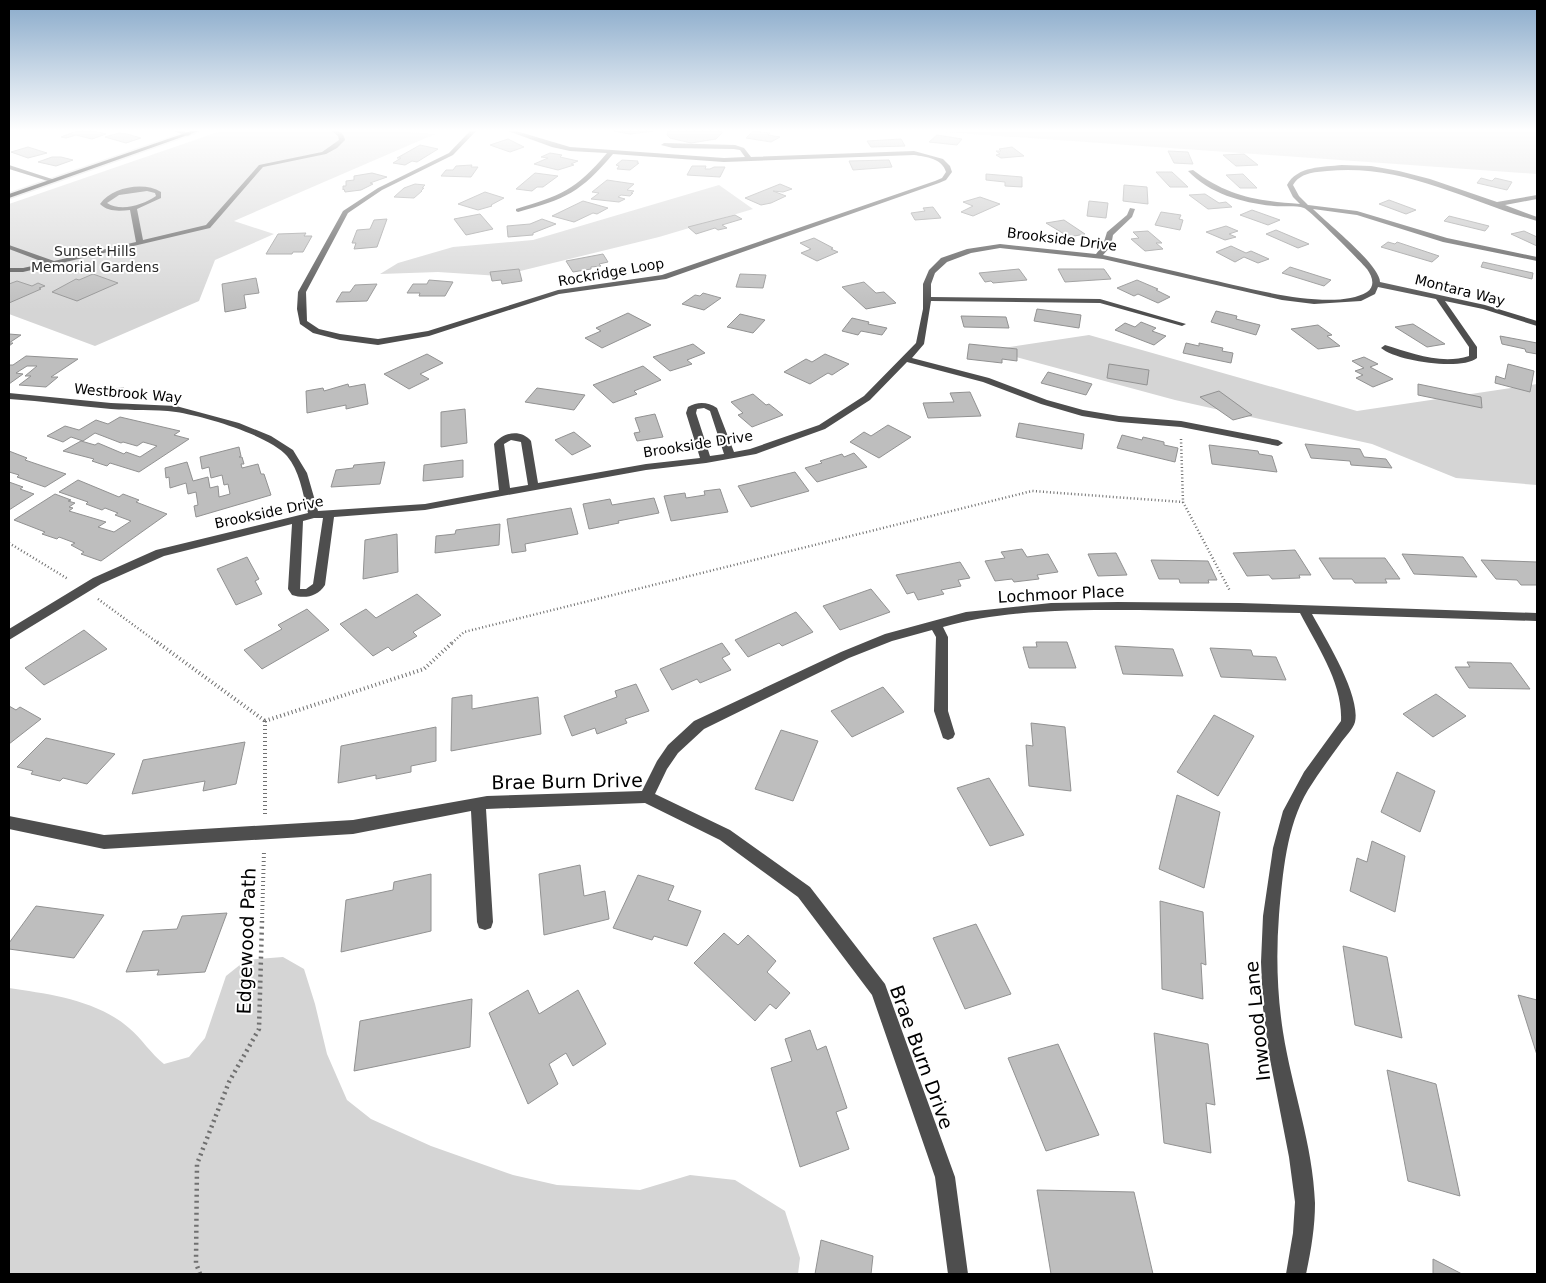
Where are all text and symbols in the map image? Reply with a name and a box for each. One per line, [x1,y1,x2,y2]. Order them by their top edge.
street label: Brookside Drive [1006,224,1118,254]
park label: Sunset Hills Memorial Gardens [31,243,159,275]
street label: Rockridge Loop [557,255,665,289]
street label: Montara Way [1413,271,1507,309]
street label: Westbrook Way [73,380,183,406]
street label: Brookside Drive [642,427,754,461]
street label: Brookside Drive [213,493,325,531]
street label: Lochmoor Place [997,581,1125,607]
street label: Brae Burn Drive [491,769,643,793]
street label: Edgewood Path [232,867,260,1015]
street label: Inwood Lane [1240,960,1274,1082]
street label: Brae Burn Drive [886,982,958,1132]

